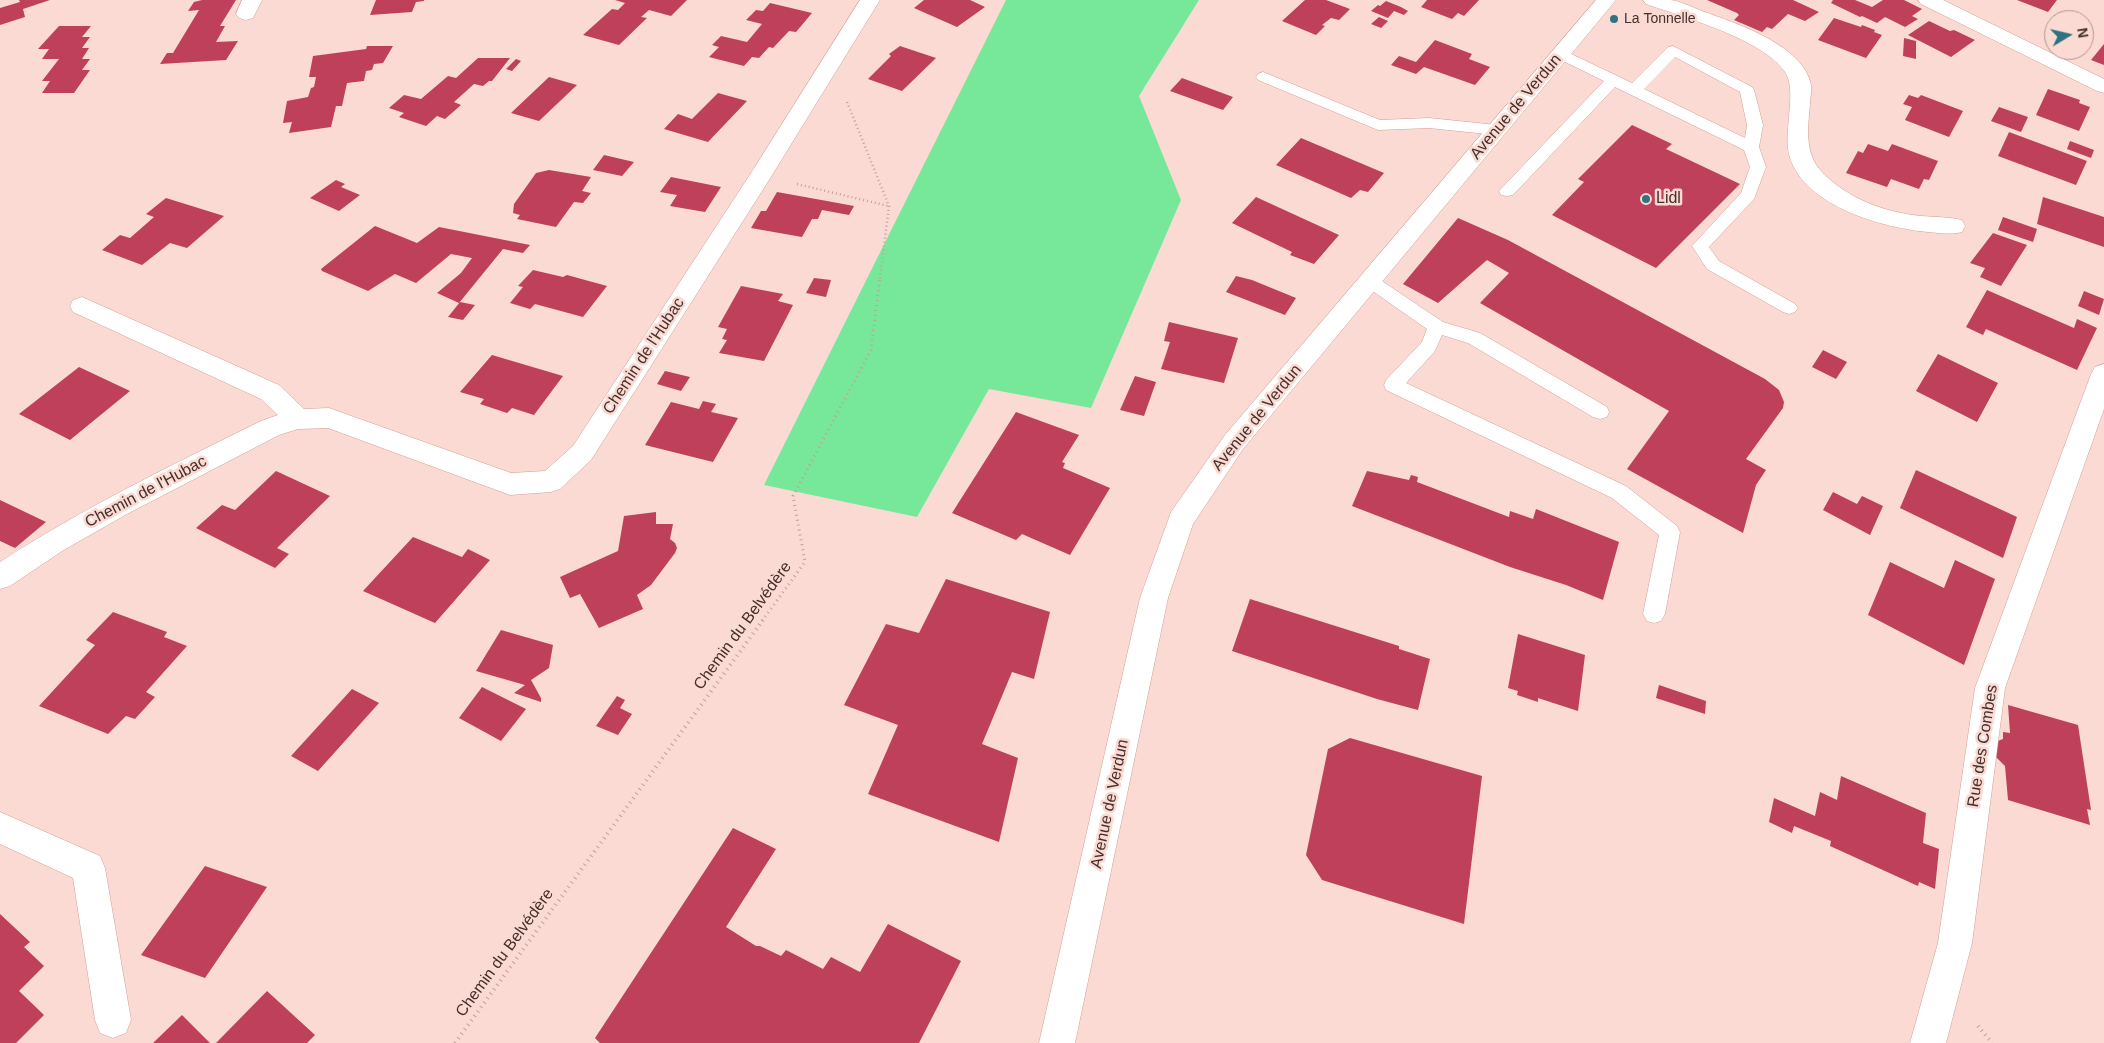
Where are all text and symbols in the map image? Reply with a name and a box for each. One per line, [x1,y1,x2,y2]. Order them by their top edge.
north arrow [2044,10,2094,60]
place label: La Tonnelle [1624,11,1696,27]
marker: La Tonnelle [1608,13,1620,25]
text: N [2074,27,2092,39]
street label: Avenue de Verdun [1466,51,1566,163]
place label: Lidl [1656,189,1681,209]
marker: Lidl [1640,193,1652,205]
street label: Chemin de l'Hubac [599,294,689,418]
street label: Avenue de Verdun [1208,361,1306,475]
street label: Chemin de l'Hubac [82,452,210,532]
street label: Chemin du Belvédère [690,558,796,694]
street label: Rue des Combes [1964,683,2002,809]
street label: Avenue de Verdun [1087,738,1133,870]
street label: Chemin du Belvédère [452,885,558,1021]

